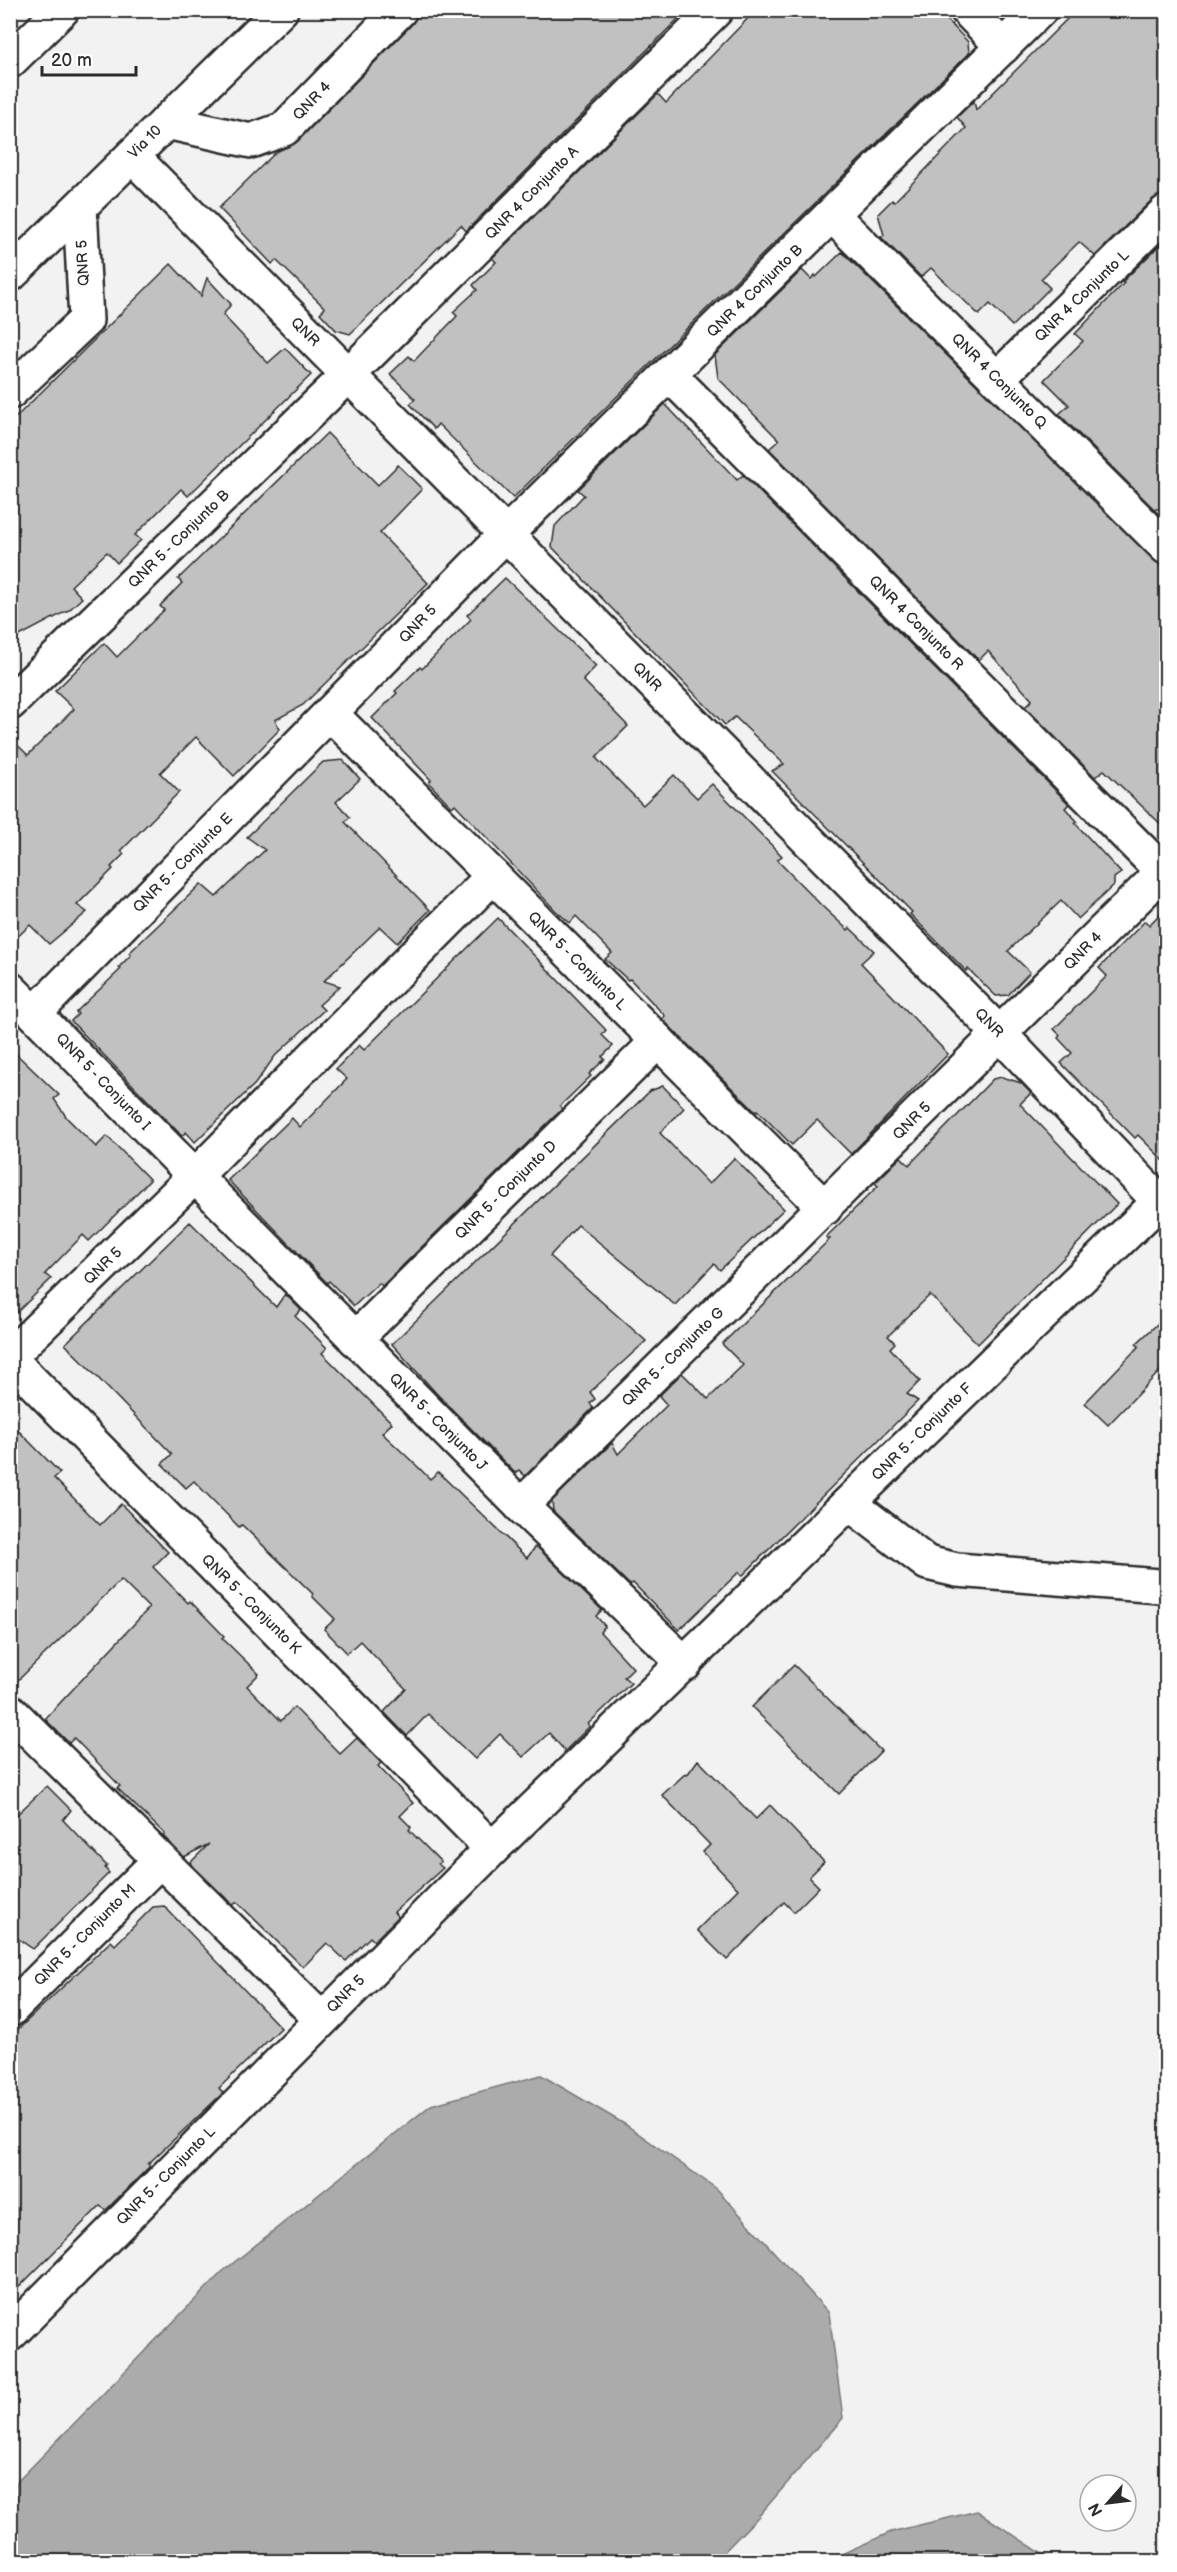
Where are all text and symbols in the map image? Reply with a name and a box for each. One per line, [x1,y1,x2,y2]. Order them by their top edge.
scale bar [42,39,136,77]
text: 20 m [51,50,92,71]
street label: QNR 4 [289,78,335,124]
street label: Via 10 [124,121,166,163]
street label: QNR 4 Conjunto A [481,142,583,244]
street label: QNR 5 [72,239,94,287]
street label: QNR 4 Conjunto B [703,240,807,342]
street label: QNR 4 Conjunto L [1031,246,1134,346]
street label: QNR [286,313,324,351]
street label: QNR 4 Conjunto Q [947,329,1051,433]
street label: QNR 5 - Conjunto B [124,486,234,592]
street label: QNR 4 Conjunto R [865,572,968,675]
street label: QNR 5 [395,601,441,647]
street label: QNR [628,658,666,696]
street label: QNR 5 - Conjunto E [129,809,237,917]
street label: QNR 5 - Conjunto L [524,908,631,1015]
street label: QNR 4 [1060,928,1106,974]
street label: QNR [970,1004,1008,1042]
street label: QNR 5 - Conjunto I [52,1029,155,1135]
street label: QNR 5 [889,1098,935,1144]
street label: QNR 5 - Conjunto D [451,1136,561,1243]
street label: QNR 5 [80,1243,126,1289]
street label: QNR 5 - Conjunto G [618,1303,728,1411]
street label: QNR 5 - Conjunto J [385,1369,492,1476]
street label: QNR 5 - Conjunto F [868,1379,976,1485]
street label: QNR 5 - Conjunto K [197,1550,305,1658]
street label: QNR 5 - Conjunto M [30,1880,140,1990]
street label: QNR 5 [323,1971,369,2017]
street label: QNR 5 - Conjunto L [113,2122,220,2229]
north arrow [1078,2473,1138,2533]
text: N [1085,2500,1107,2519]

